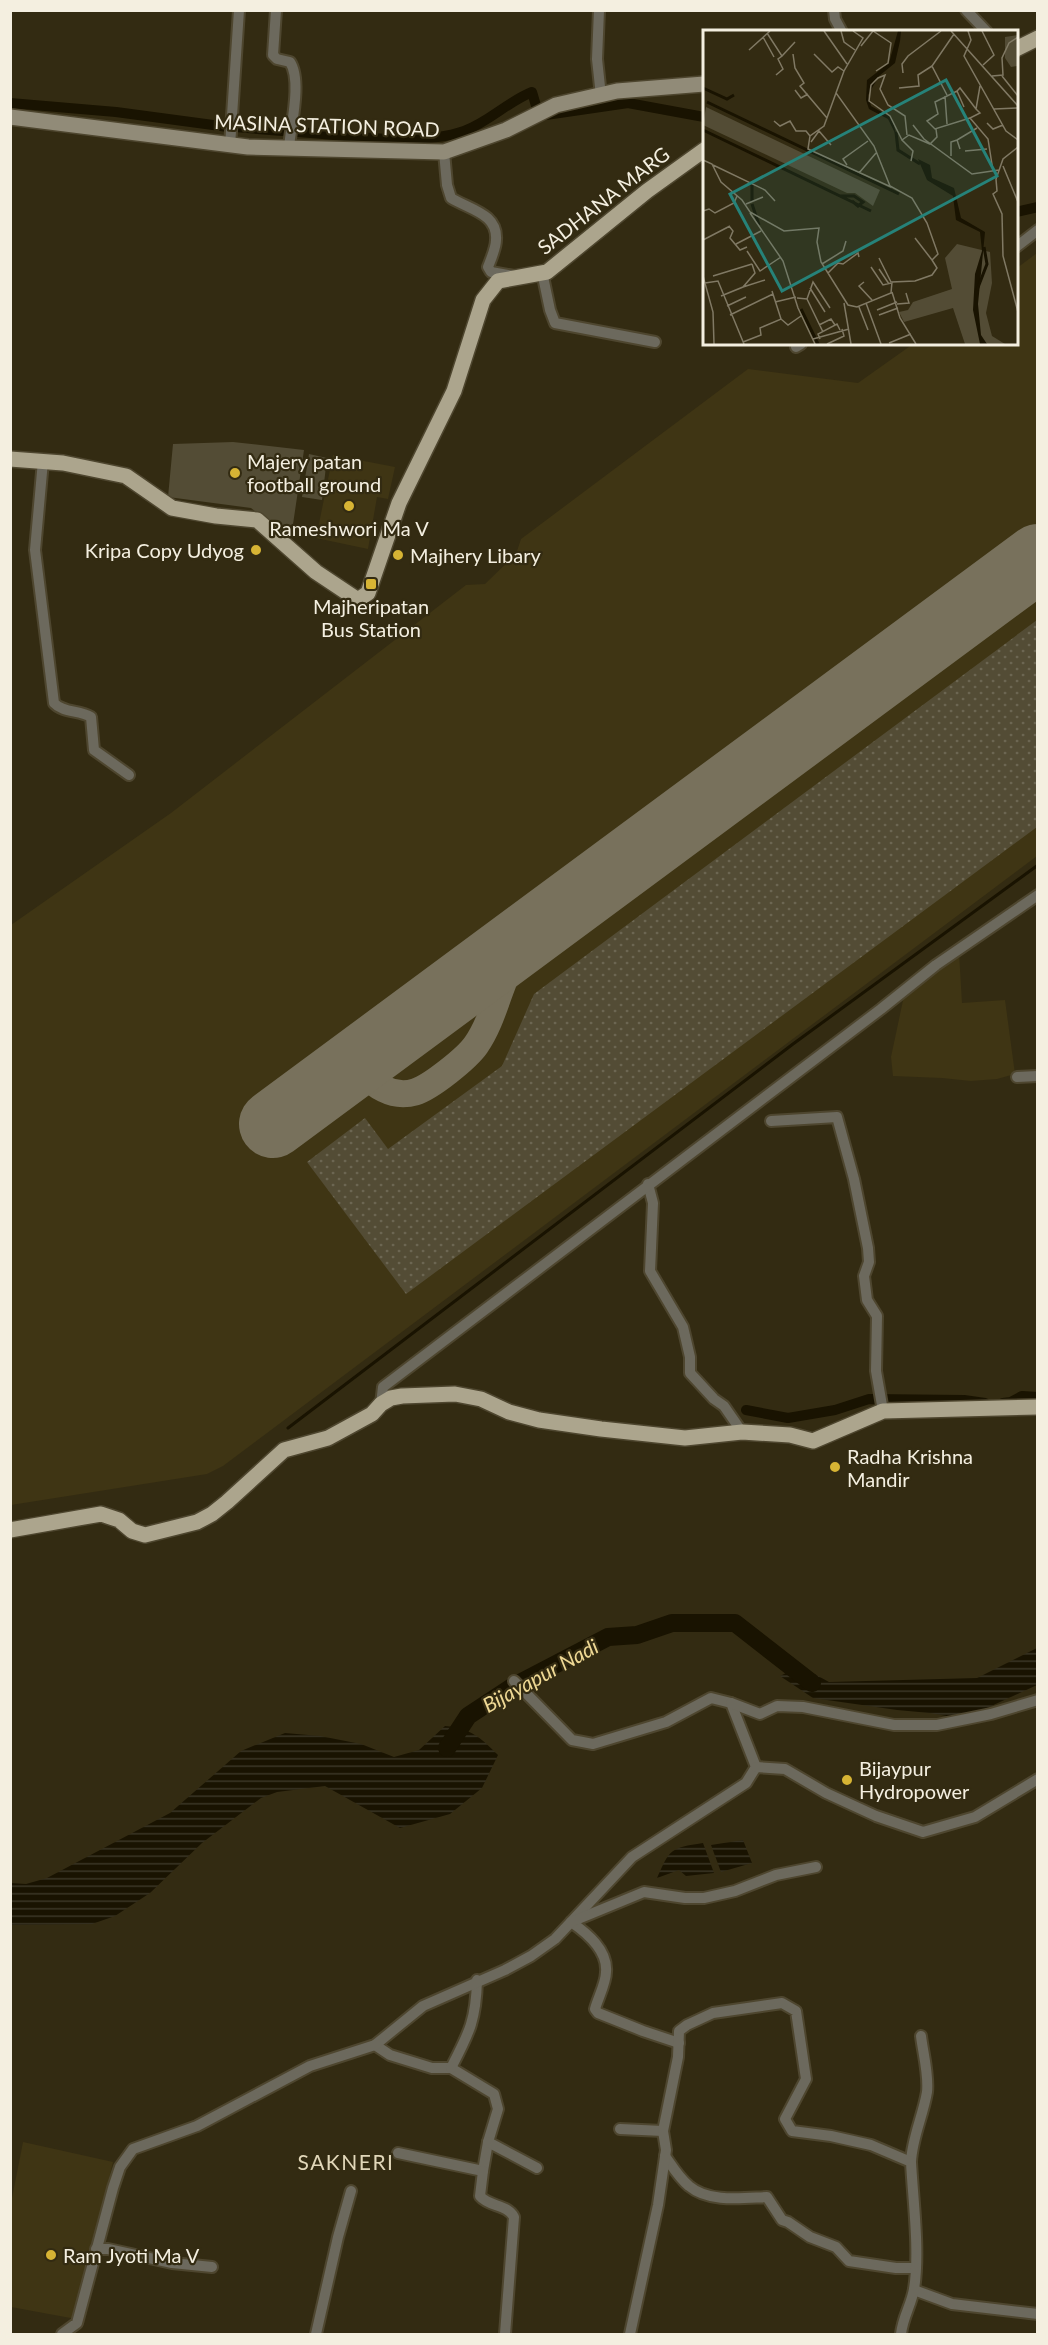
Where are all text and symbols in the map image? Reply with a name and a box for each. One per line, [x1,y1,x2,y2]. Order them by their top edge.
inset map [703,30,1018,345]
street label: MASINA STATION ROAD [214,109,440,141]
street label: SADHANA MARG [532,141,674,259]
place label: Majery patan football ground [247,449,381,496]
marker: Majery patan football ground [228,466,242,480]
marker: Rameshwori Ma V [342,499,356,513]
place label: Rameshwori Ma V [269,516,429,540]
place label: Kripa Copy Udyog [85,538,244,562]
marker: Kripa Copy Udyog [249,543,263,557]
place label: Majhery Libary [410,543,541,567]
marker: Majhery Libary [391,548,405,562]
marker: Majheripatan Bus Station [364,577,378,591]
place label: Majheripatan Bus Station [313,594,429,641]
place label: Radha Krishna Mandir [847,1444,973,1491]
marker: Radha Krishna Mandir [828,1460,842,1474]
water label: Bijayapur Nadi [478,1633,602,1717]
place label: Bijaypur Hydropower [859,1756,970,1803]
marker: Bijaypur Hydropower [840,1773,854,1787]
district label: SAKNERI [298,2149,394,2174]
place label: Ram Jyoti Ma V [63,2243,200,2267]
marker: Ram Jyoti Ma V [44,2248,58,2262]

